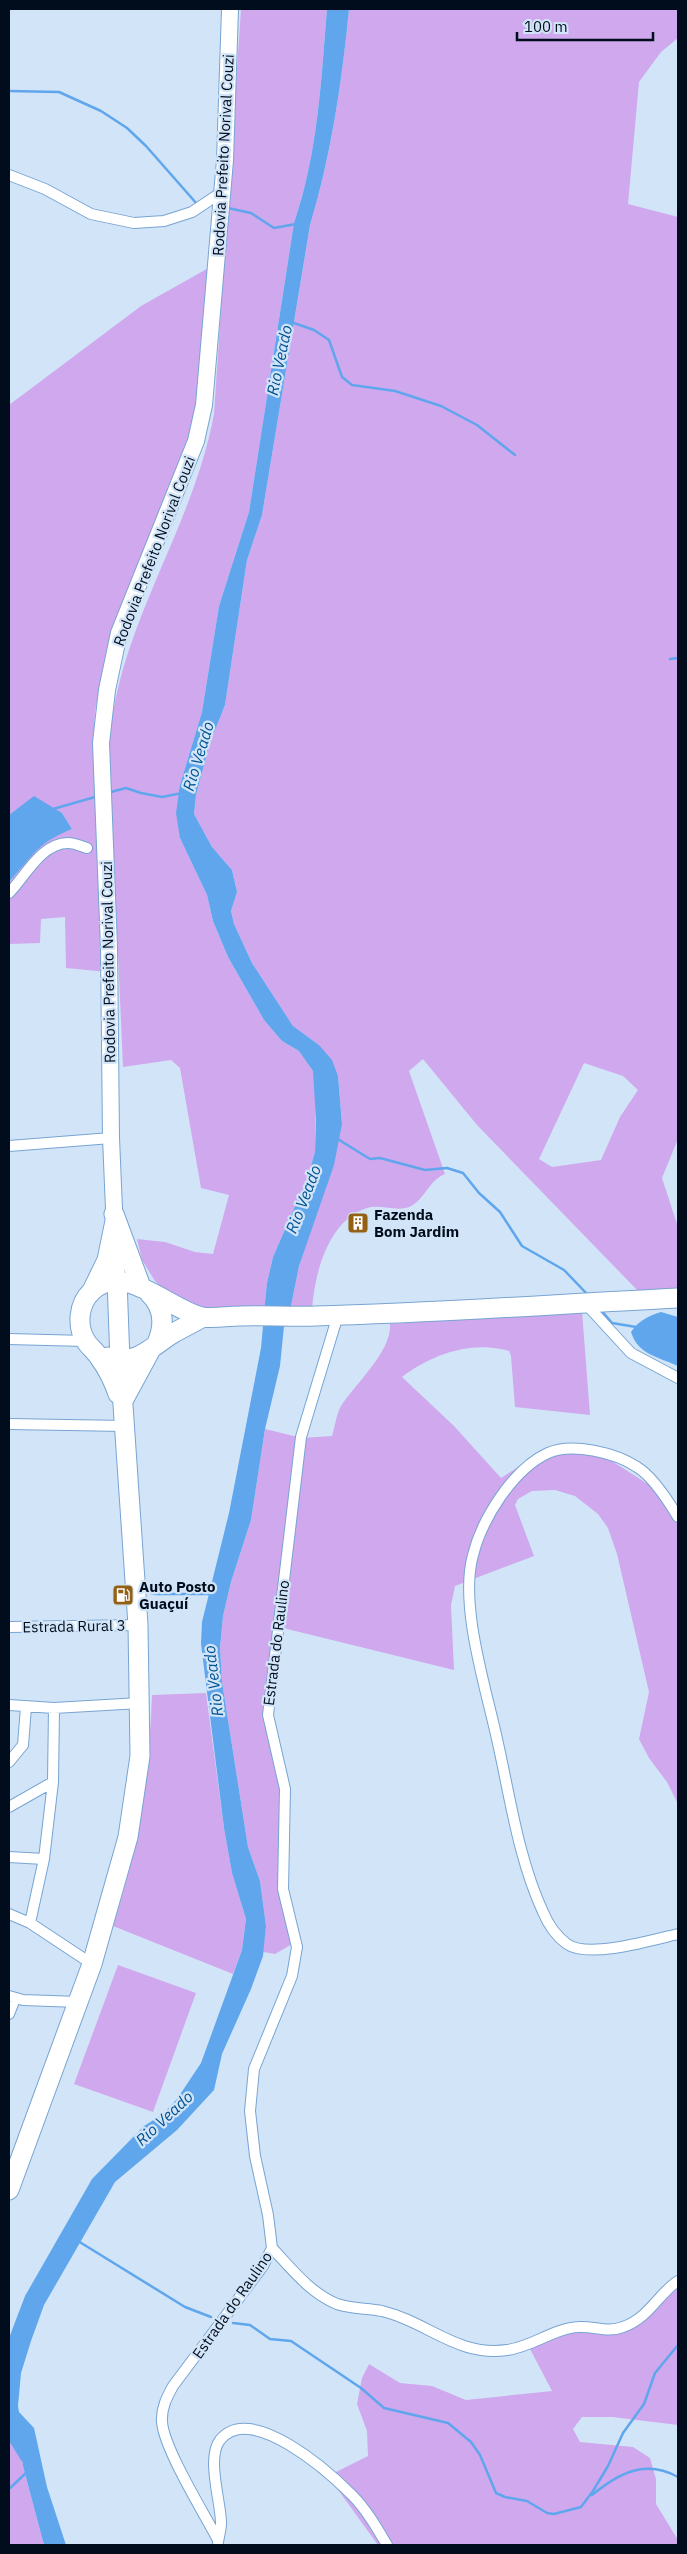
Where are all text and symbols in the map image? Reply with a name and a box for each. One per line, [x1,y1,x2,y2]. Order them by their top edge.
scale bar [517,10,653,42]
text: 100 m [524,17,568,36]
street label: Rodovia Prefeito Norival Couzi [208,54,238,256]
water label: Rio Veado [262,323,296,397]
street label: Rodovia Prefeito Norival Couzi [109,453,199,649]
water label: Rio Veado [178,719,218,793]
street label: Rodovia Prefeito Norival Couzi [97,861,119,1063]
water label: Rio Veado [281,1162,325,1236]
place label: Fazenda Bom Jardim [374,1205,459,1241]
building icon: Fazenda Bom Jardim [346,1211,370,1235]
place label: Auto Posto Guaçuí [139,1577,216,1613]
street label: Estrada do Raulino [259,1579,293,1707]
fuel station icon: Auto Posto Guaçuí [111,1583,135,1607]
street label: Estrada Rural 3 [22,1616,126,1636]
water label: Rio Veado [199,1644,227,1718]
water label: Rio Veado [131,2086,197,2150]
street label: Estrada do Raulino [188,2248,276,2362]

